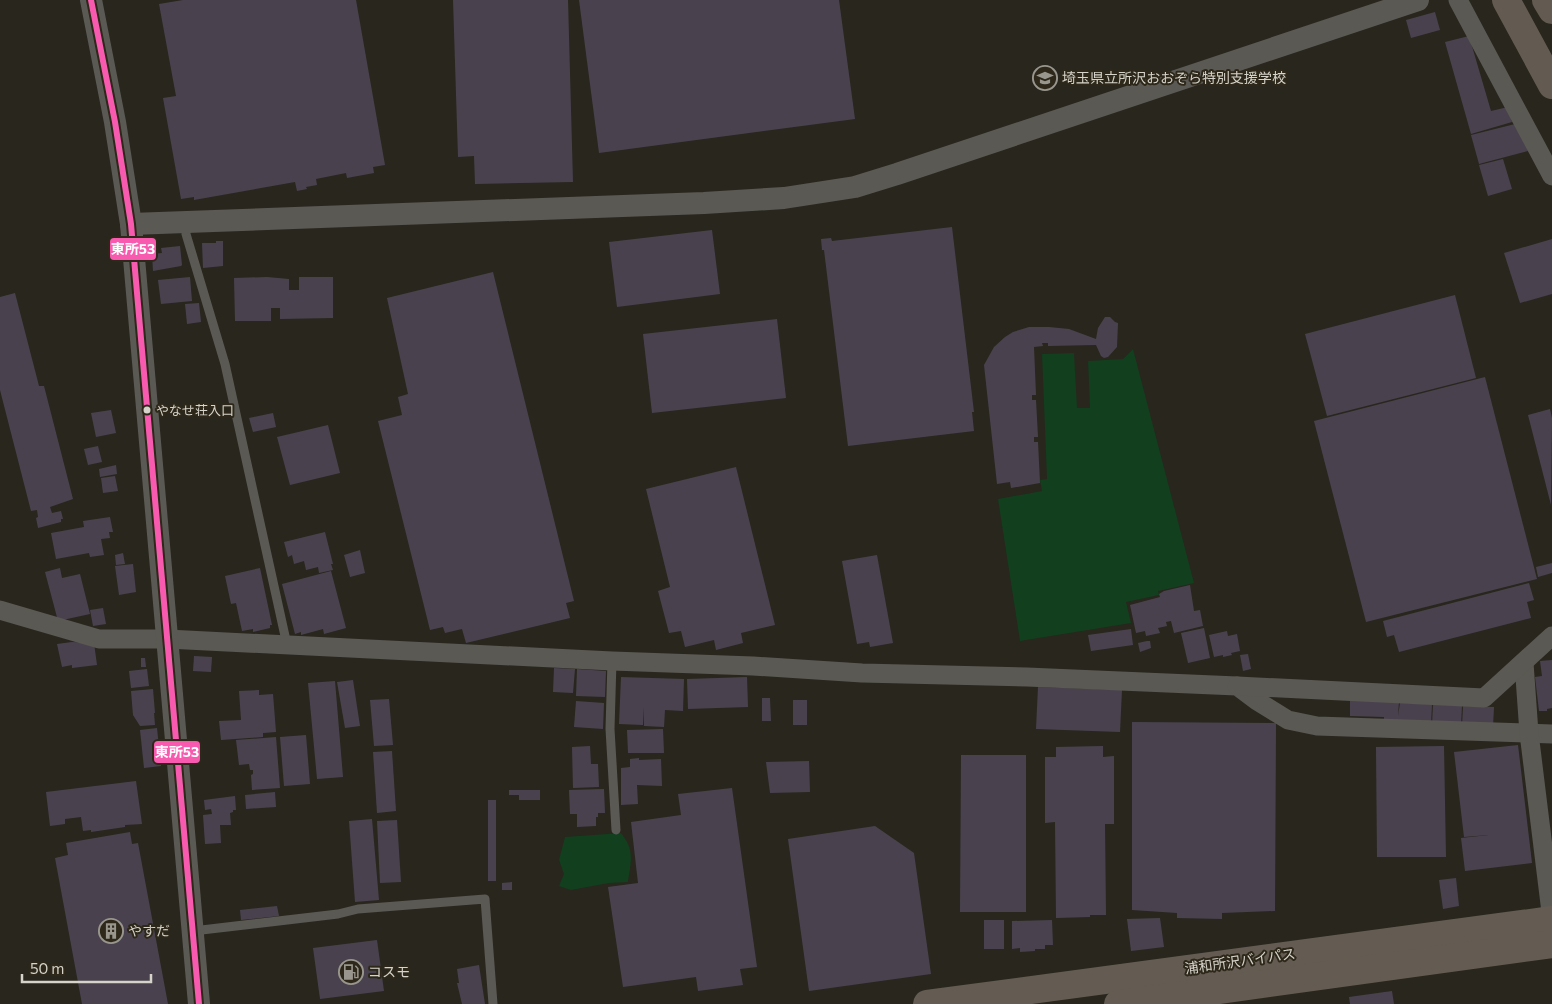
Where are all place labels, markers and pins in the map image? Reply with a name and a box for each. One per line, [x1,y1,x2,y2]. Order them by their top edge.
school or university icon: 埼玉県立所沢おおぞら特別支援学校 [1032,65,1058,91]
place label: 埼玉県立所沢おおぞら特別支援学校 [1062,69,1286,86]
place label: やなせ荘入口 [156,402,234,418]
marker: やなせ荘入口 [142,405,152,415]
building icon: やすだ [98,918,124,944]
place label: やすだ [128,922,170,939]
fuel station icon: コスモ [338,959,364,985]
place label: コスモ [368,963,410,980]

